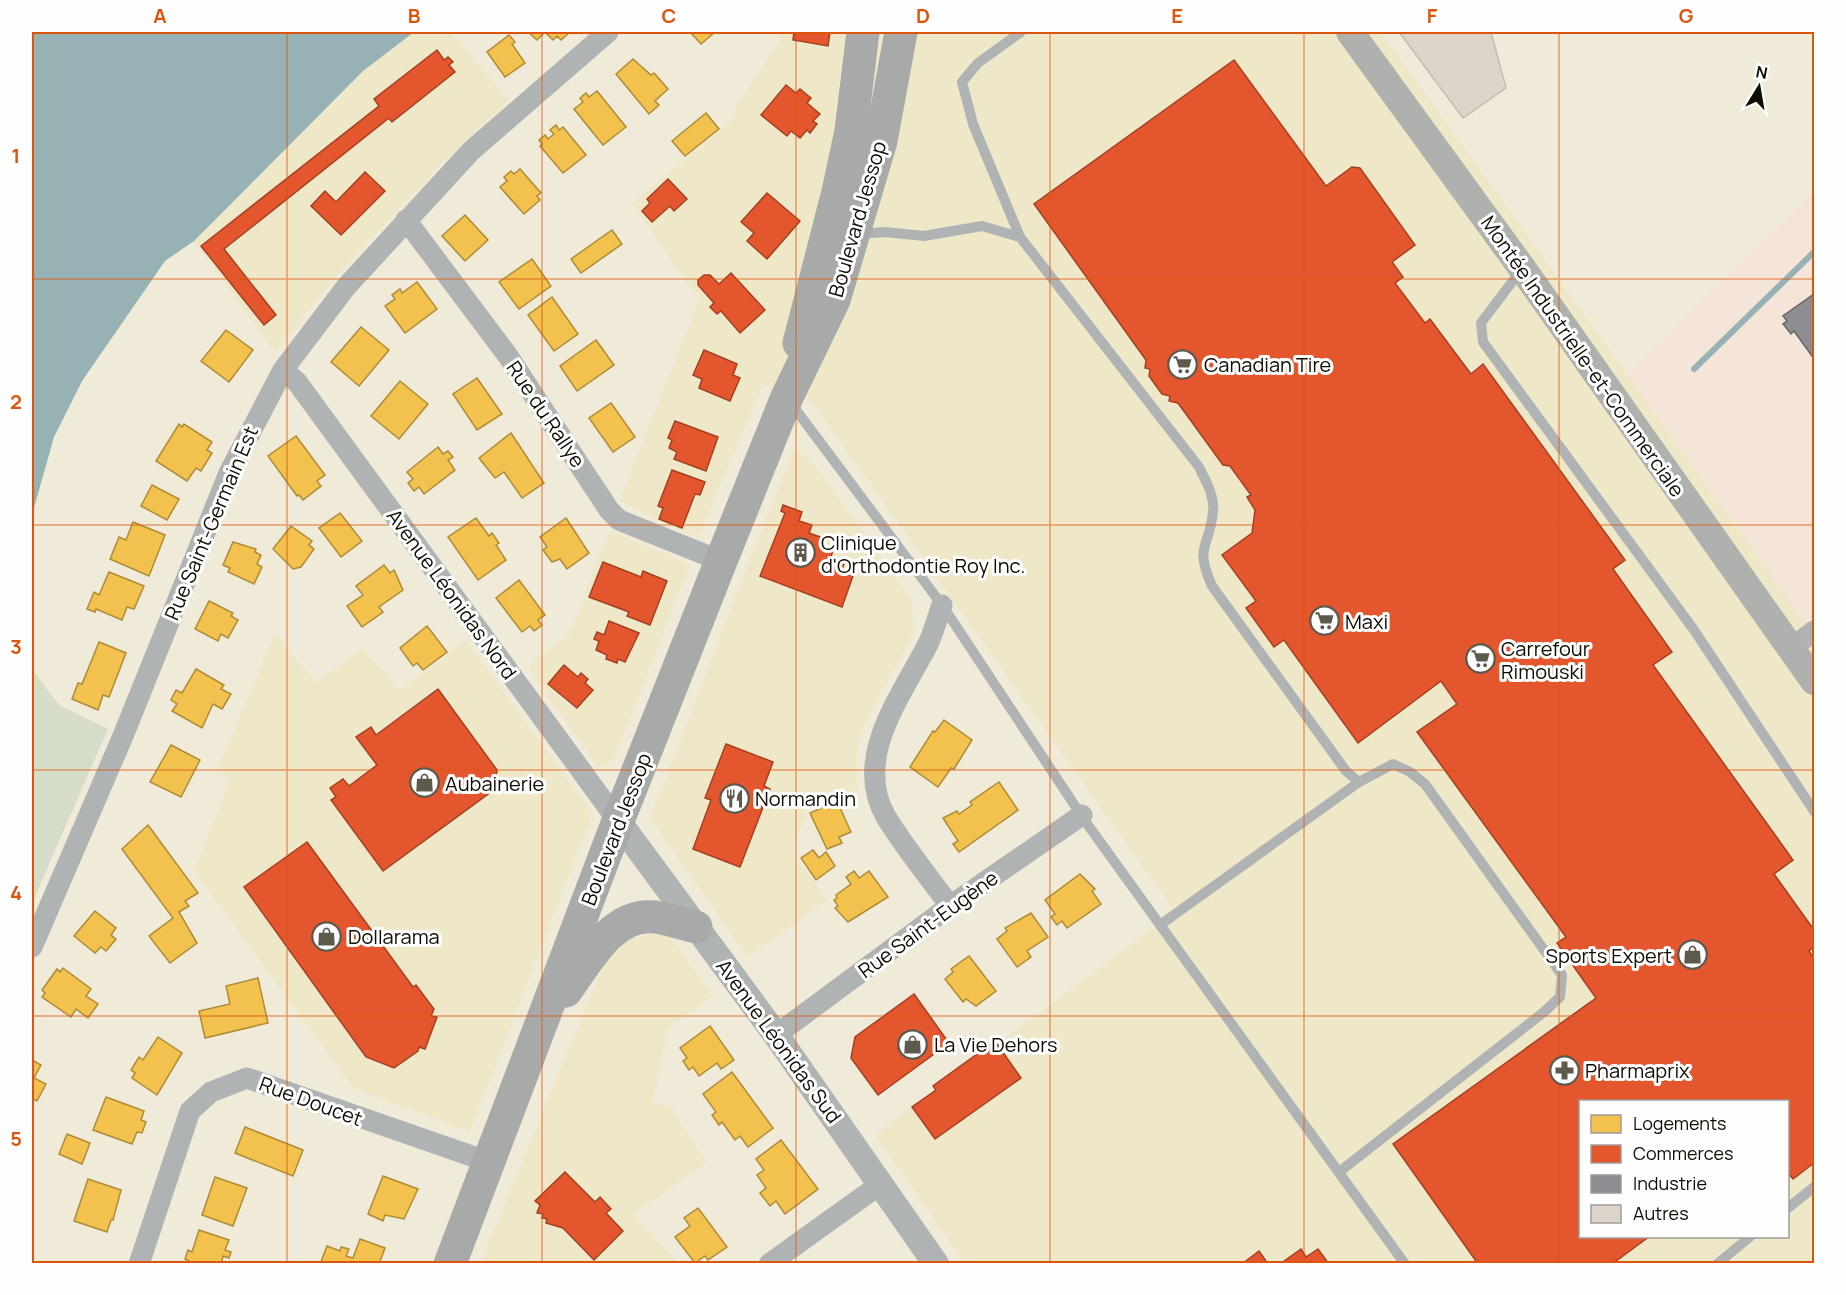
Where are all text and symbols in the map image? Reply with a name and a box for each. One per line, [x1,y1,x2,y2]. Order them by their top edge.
text: A [153,2,167,29]
text: B [408,2,421,29]
text: C [662,2,676,29]
text: D [916,2,930,29]
text: E [1171,2,1183,29]
text: F [1427,2,1438,29]
text: G [1679,2,1694,29]
north arrow [1729,57,1789,117]
text: N [1754,60,1770,84]
street label: Boulevard Jessop [822,138,892,300]
text: 1 [12,142,20,169]
street label: Montée Industrielle-et-Commerciale [1475,210,1691,502]
supermarket icon: Canadian Tire [1167,348,1199,380]
place label: Canadian Tire [1204,351,1331,378]
street label: Rue du Rallye [500,356,592,472]
text: 2 [10,388,22,415]
street label: Rue Saint-Germain Est [158,422,264,624]
street label: Avenue Léonidas Nord [381,503,523,685]
place label: Clinique d'Orthodontie Roy Inc. [821,529,1025,579]
building icon: Clinique d'Orthodontie Roy Inc. [784,537,816,569]
supermarket icon: Maxi [1308,605,1340,637]
place label: Maxi [1345,608,1388,635]
text: 3 [10,633,22,660]
place label: Carrefour Rimouski [1501,635,1590,685]
supermarket icon: Carrefour Rimouski [1464,643,1496,675]
street label: Boulevard Jessop [575,749,658,909]
shop icon: Aubainerie [408,767,440,799]
place label: Aubainerie [445,770,544,797]
restaurant icon: Normandin [718,782,750,814]
place label: Normandin [755,785,856,812]
street label: Rue Saint-Eugène [853,864,1003,984]
text: 4 [10,879,22,906]
shop icon: Dollarama [311,920,343,952]
place label: Dollarama [348,923,440,950]
shop icon: Sports Expert [1677,939,1709,971]
place label: Sports Expert [1546,942,1672,969]
street label: Avenue Léonidas Sud [710,954,848,1128]
shop icon: La Vie Dehors [897,1028,929,1060]
place label: La Vie Dehors [934,1031,1058,1058]
pharmacy icon: Pharmaprix [1548,1054,1580,1086]
place label: Pharmaprix [1585,1057,1690,1084]
street label: Rue Doucet [256,1070,366,1132]
legend [1579,1100,1789,1238]
text: Logements [1633,1111,1727,1135]
text: 5 [10,1125,22,1152]
text: Commerces [1633,1141,1734,1165]
text: Industrie [1633,1171,1707,1195]
text: Autres [1633,1201,1689,1225]

